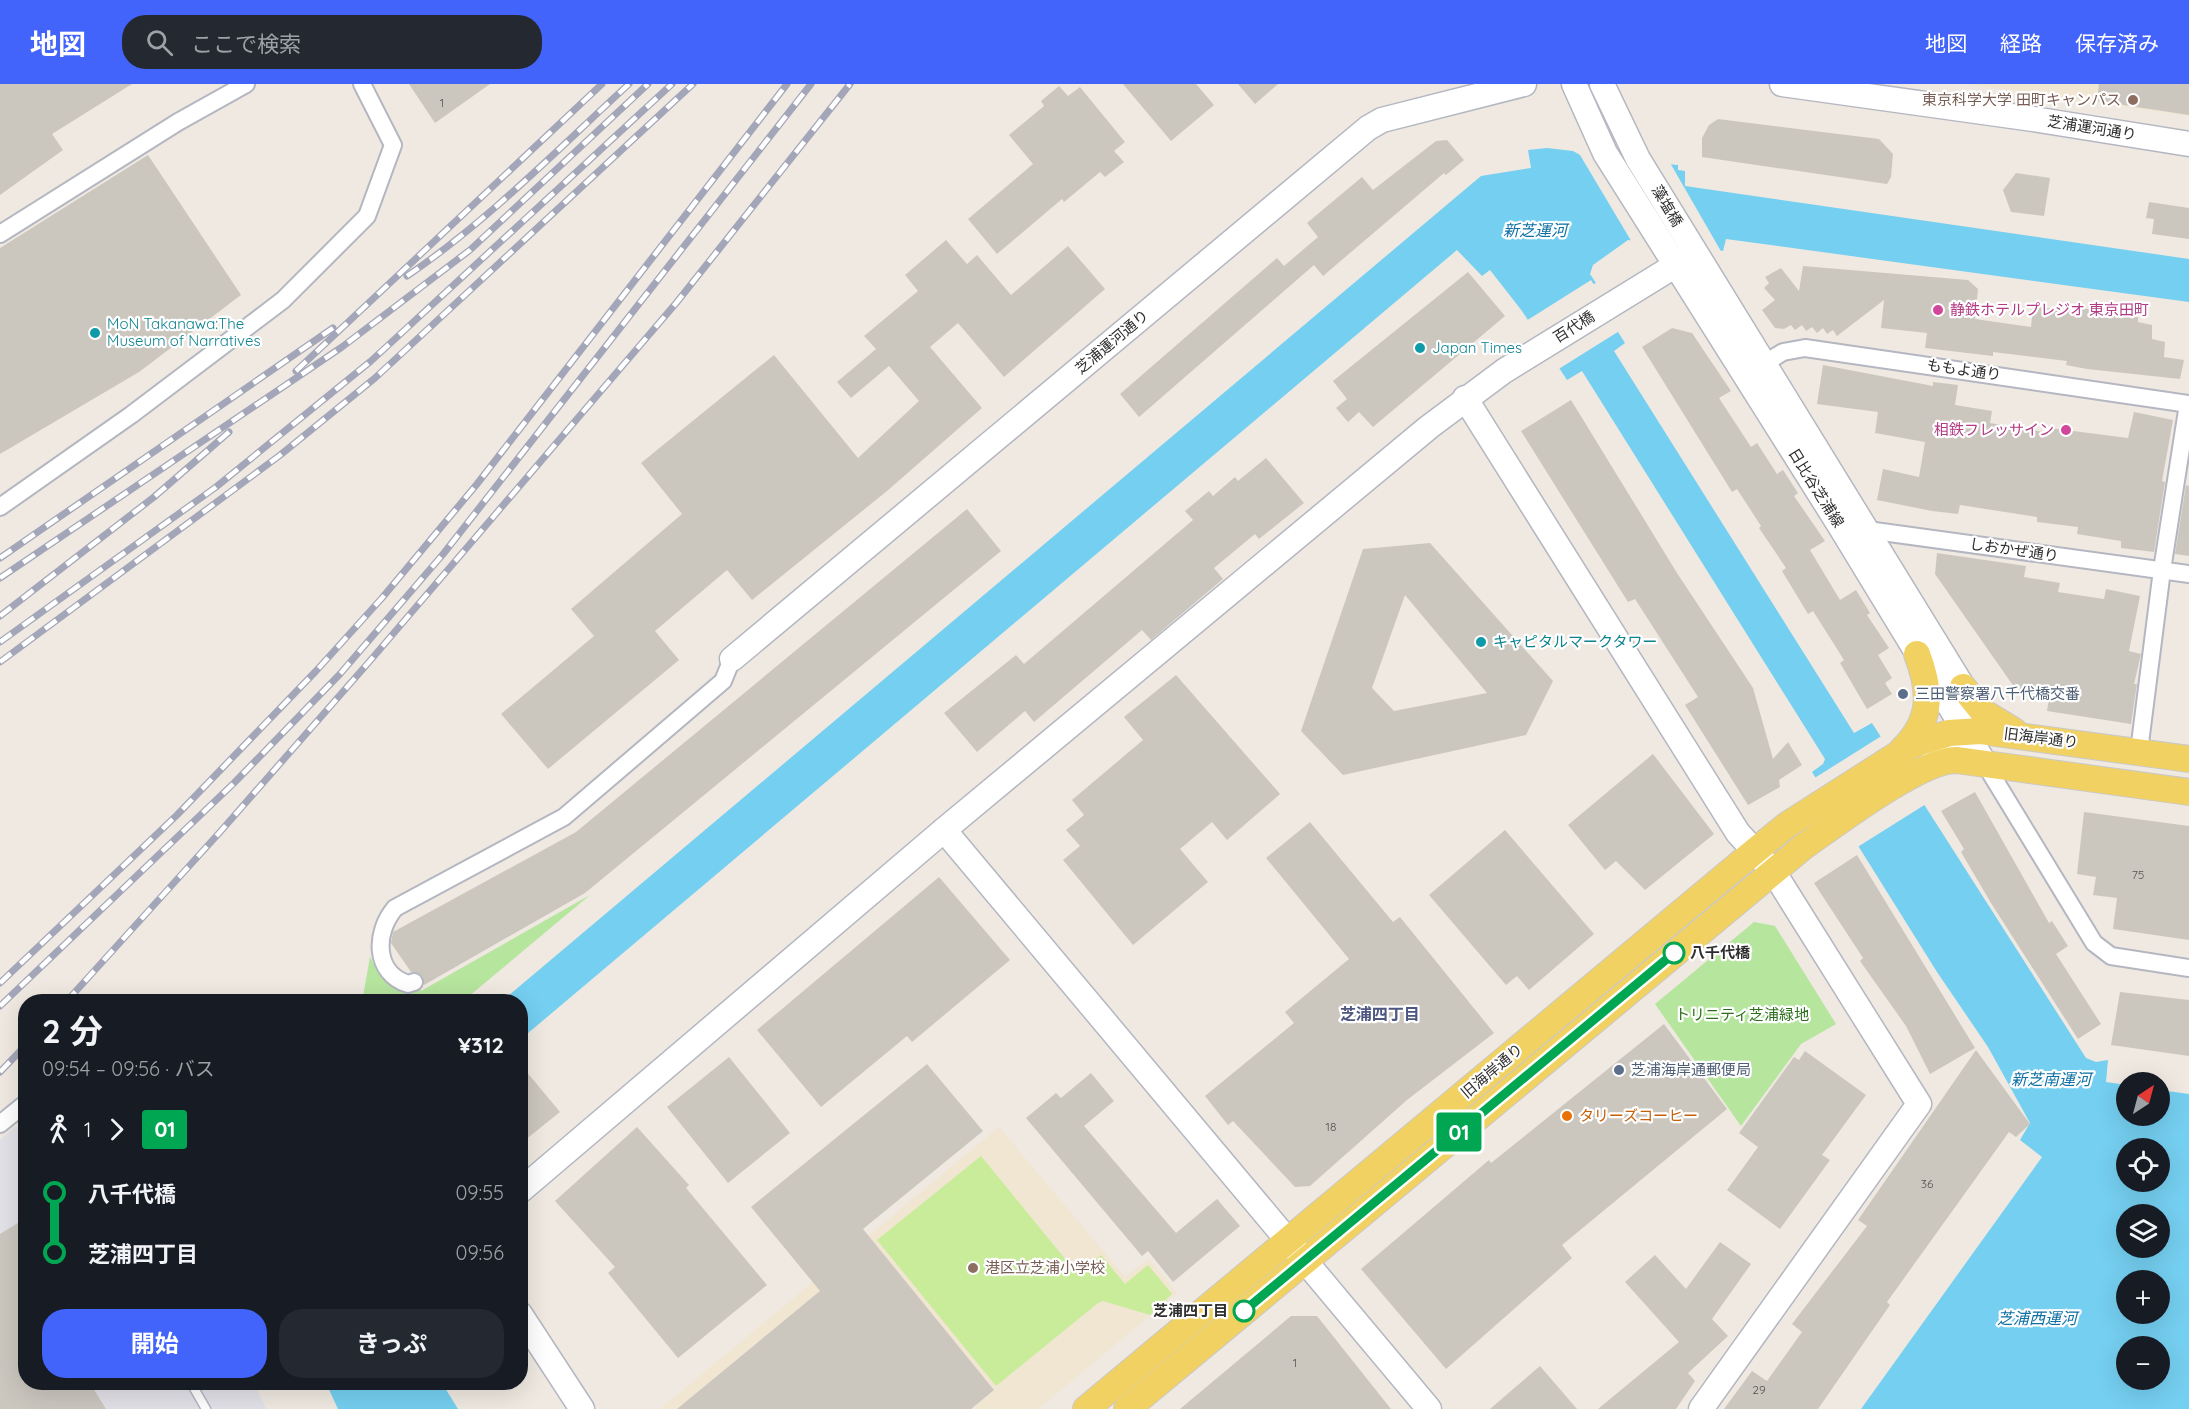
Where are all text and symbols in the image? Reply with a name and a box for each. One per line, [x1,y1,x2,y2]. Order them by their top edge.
search box [122,15,542,69]
text: 地図 [30,26,86,61]
icon: search [143,26,176,59]
text: ここで検索 [191,30,301,58]
text: 地図 [1925,30,1967,56]
text: 経路 [2000,30,2042,56]
text: 保存済み [2075,30,2159,56]
place label: 東京科学大学 田町キャンパス [1922,90,2121,109]
marker: 東京科学大学 田町キャンパス [2126,93,2140,107]
house number: 1 [440,95,444,110]
street label: 芝浦運河通り [2046,111,2138,144]
street label: 藻塩橋 [1648,182,1687,230]
water label: 新芝運河 [1503,220,1570,240]
place label: 静鉄ホテルプレジオ 東京田町 [1950,300,2149,319]
marker: 静鉄ホテルプレジオ 東京田町 [1931,303,1945,317]
street label: 芝浦運河通り [1071,305,1152,378]
street label: 百代橋 [1550,307,1598,347]
place label: MoN Takanawa:The Museum of Narratives [107,314,260,350]
marker: MoN Takanawa:The Museum of Narratives [88,326,102,340]
place label: Japan Times [1432,338,1522,357]
marker: Japan Times [1413,341,1427,355]
street label: ももよ通り [1926,355,2003,384]
place label: 相鉄フレッサイン [1934,420,2054,439]
marker: 相鉄フレッサイン [2059,423,2073,437]
street label: 日比谷芝浦線 [1785,445,1848,531]
street label: しおかぜ通り [1968,534,2060,565]
place label: キャピタルマークタワー [1493,632,1657,651]
marker: キャピタルマークタワー [1474,635,1488,649]
place label: 三田警察署八千代橋交番 [1915,684,2080,703]
marker: 三田警察署八千代橋交番 [1896,687,1910,701]
street label: 旧海岸通り [2003,724,2079,752]
house number: 75 [2132,867,2144,882]
marker: 八千代橋 [1663,942,1685,964]
place label: 八千代橋 [1690,943,1751,962]
district label: 芝浦四丁目 [1340,1004,1420,1024]
park label: トリニティ芝浦緑地 [1675,1005,1809,1024]
text: 2 分 [42,1010,103,1051]
text: ¥312 [458,1031,504,1059]
street label: 旧海岸通り [1457,1039,1527,1102]
text: 09:54 – 09:56 · バス [42,1056,215,1081]
place label: 芝浦海岸通郵便局 [1631,1060,1751,1079]
marker: 芝浦海岸通郵便局 [1612,1063,1626,1077]
water label: 新芝南運河 [2011,1069,2094,1089]
north arrow [2116,1072,2170,1126]
map controls [2116,1072,2170,1390]
place label: タリーズコーヒー [1579,1106,1698,1125]
marker: タリーズコーヒー [1560,1109,1574,1123]
line badge: 01 [1432,1112,1486,1152]
icon: walk [42,1113,75,1146]
icon: forward [100,1113,133,1146]
text: 01 [154,1116,175,1142]
text: 1 [84,1117,91,1142]
house number: 18 [1326,1119,1336,1134]
text: 01 [1448,1119,1470,1145]
button: locate [2116,1138,2170,1192]
house number: 36 [1921,1176,1934,1191]
text: 八千代橋 [88,1180,176,1208]
text: 09:55 [455,1180,504,1205]
button: layers [2116,1204,2170,1258]
text: 芝浦四丁目 [88,1240,198,1268]
text: 09:56 [456,1240,504,1265]
place label: 港区立芝浦小学校 [985,1258,1105,1277]
marker: 港区立芝浦小学校 [966,1261,980,1275]
button: + [2116,1270,2170,1324]
marker: 芝浦四丁目 [1233,1300,1255,1322]
place label: 芝浦四丁目 [1153,1301,1228,1320]
water label: 芝浦西運河 [1997,1308,2080,1328]
button: 開始 [42,1309,267,1378]
button: きっぷ [279,1309,504,1378]
button: − [2116,1336,2170,1390]
house number: 1 [1293,1355,1297,1370]
house number: 29 [1752,1382,1766,1397]

